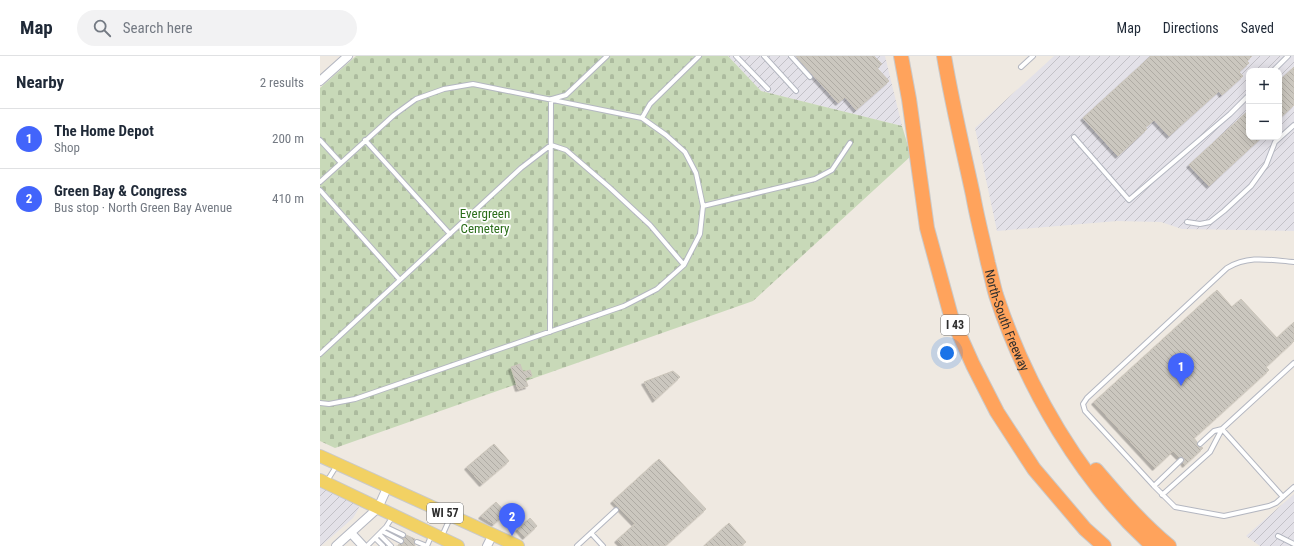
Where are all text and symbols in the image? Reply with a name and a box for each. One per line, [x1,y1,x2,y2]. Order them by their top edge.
search box [77,10,357,46]
text: Map [20,16,53,39]
icon: search [91,17,113,39]
text: Search here [123,19,193,37]
text: Map [1117,20,1141,36]
text: Directions [1163,20,1219,36]
text: Saved [1241,20,1274,36]
map controls [1246,68,1282,140]
button: + [1246,68,1282,104]
text: Nearby [16,72,64,92]
text: 2 results [260,75,304,90]
button: − [1246,104,1282,140]
text: The Home Depot [54,122,154,140]
text: 1 [26,131,32,146]
text: 200 m [272,131,304,146]
text: Shop [54,140,80,155]
text: Green Bay & Congress [54,182,187,200]
text: 2 [26,191,32,206]
text: 410 m [272,191,304,206]
text: Bus stop · North Green Bay Avenue [54,200,232,215]
park label: Evergreen Cemetery [460,206,510,236]
street label: North-South Freeway [982,268,1033,374]
road number: I 43 [941,315,969,335]
your location [937,343,957,363]
pin: 1 [1168,353,1194,386]
road number: WI 57 [427,503,463,523]
pin: 2 [499,503,525,536]

